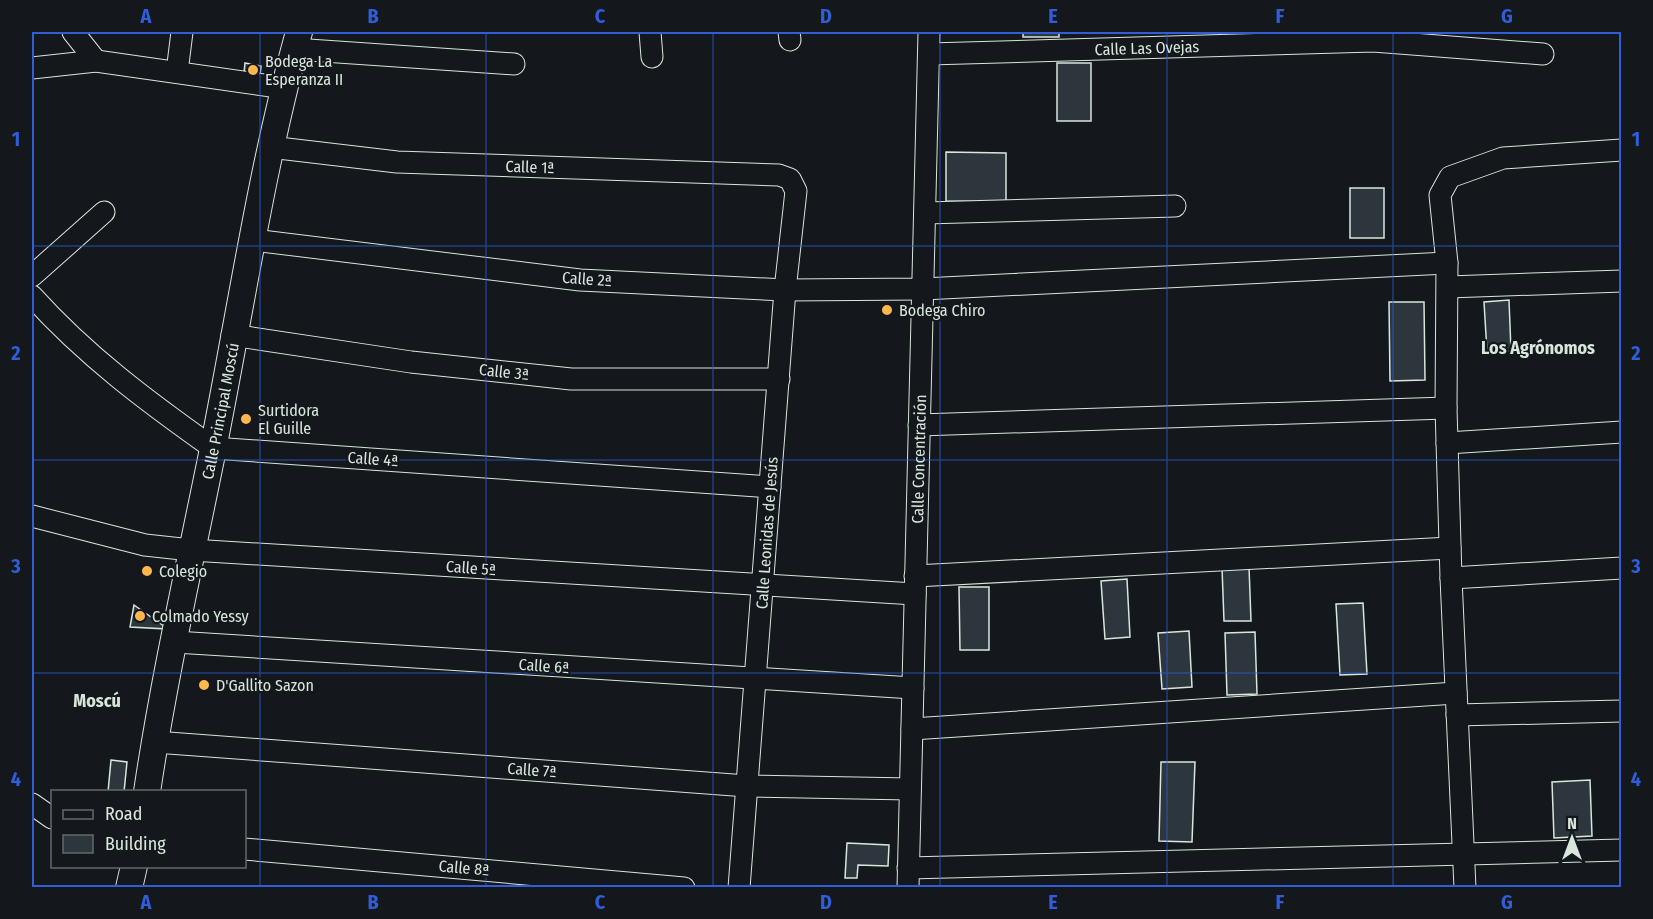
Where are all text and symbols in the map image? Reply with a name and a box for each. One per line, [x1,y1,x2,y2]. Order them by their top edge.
text: A [140,4,153,28]
text: B [367,4,379,28]
text: C [595,4,606,28]
text: D [820,4,832,28]
text: E [1048,4,1058,28]
text: F [1276,4,1285,28]
text: G [1501,4,1513,28]
street label: Calle Las Ovejas [1094,37,1200,59]
place label: Bodega La Esperanza II [265,52,343,89]
marker: Bodega La Esperanza II [246,63,260,77]
text: 1 [12,127,20,151]
text: 1 [1632,127,1640,151]
street label: Calle 1ª [505,157,555,177]
street label: Calle 2ª [561,268,613,290]
place label: Bodega Chiro [899,301,985,320]
marker: Bodega Chiro [880,303,894,317]
district label: Los Agrónomos [1481,337,1595,359]
text: 2 [10,341,21,365]
street label: Calle Principal Moscú [198,341,242,481]
text: 2 [1630,341,1641,365]
street label: Calle 3ª [478,360,530,384]
street label: Calle Concentración [907,394,930,524]
place label: Surtidora El Guille [258,401,319,438]
marker: Surtidora El Guille [239,412,253,426]
street label: Calle 4ª [347,448,399,470]
street label: Calle Leonidas de Jesús [752,456,782,610]
text: 3 [10,554,21,578]
text: 3 [1630,554,1641,578]
street label: Calle 5ª [445,557,497,579]
place label: Colegio [159,562,207,581]
marker: Colegio [140,564,154,578]
place label: Colmado Yessy [152,607,250,626]
marker: Colmado Yessy [133,609,147,623]
street label: Calle 6ª [518,655,570,677]
place label: D'Gallito Sazon [216,676,314,695]
marker: D'Gallito Sazon [197,678,211,692]
district label: Moscú [73,690,121,712]
street label: Calle 7ª [507,759,557,781]
text: 4 [11,767,21,791]
text: 4 [1631,767,1641,791]
legend [51,790,246,868]
text: Road [105,803,142,825]
north arrow [1542,808,1602,868]
text: N [1567,814,1577,833]
text: Building [105,833,166,855]
street label: Calle 8ª [438,856,490,880]
text: A [140,890,153,914]
text: B [367,890,379,914]
text: C [595,890,606,914]
text: D [820,890,832,914]
text: E [1048,890,1058,914]
text: F [1276,890,1285,914]
text: G [1501,890,1513,914]

